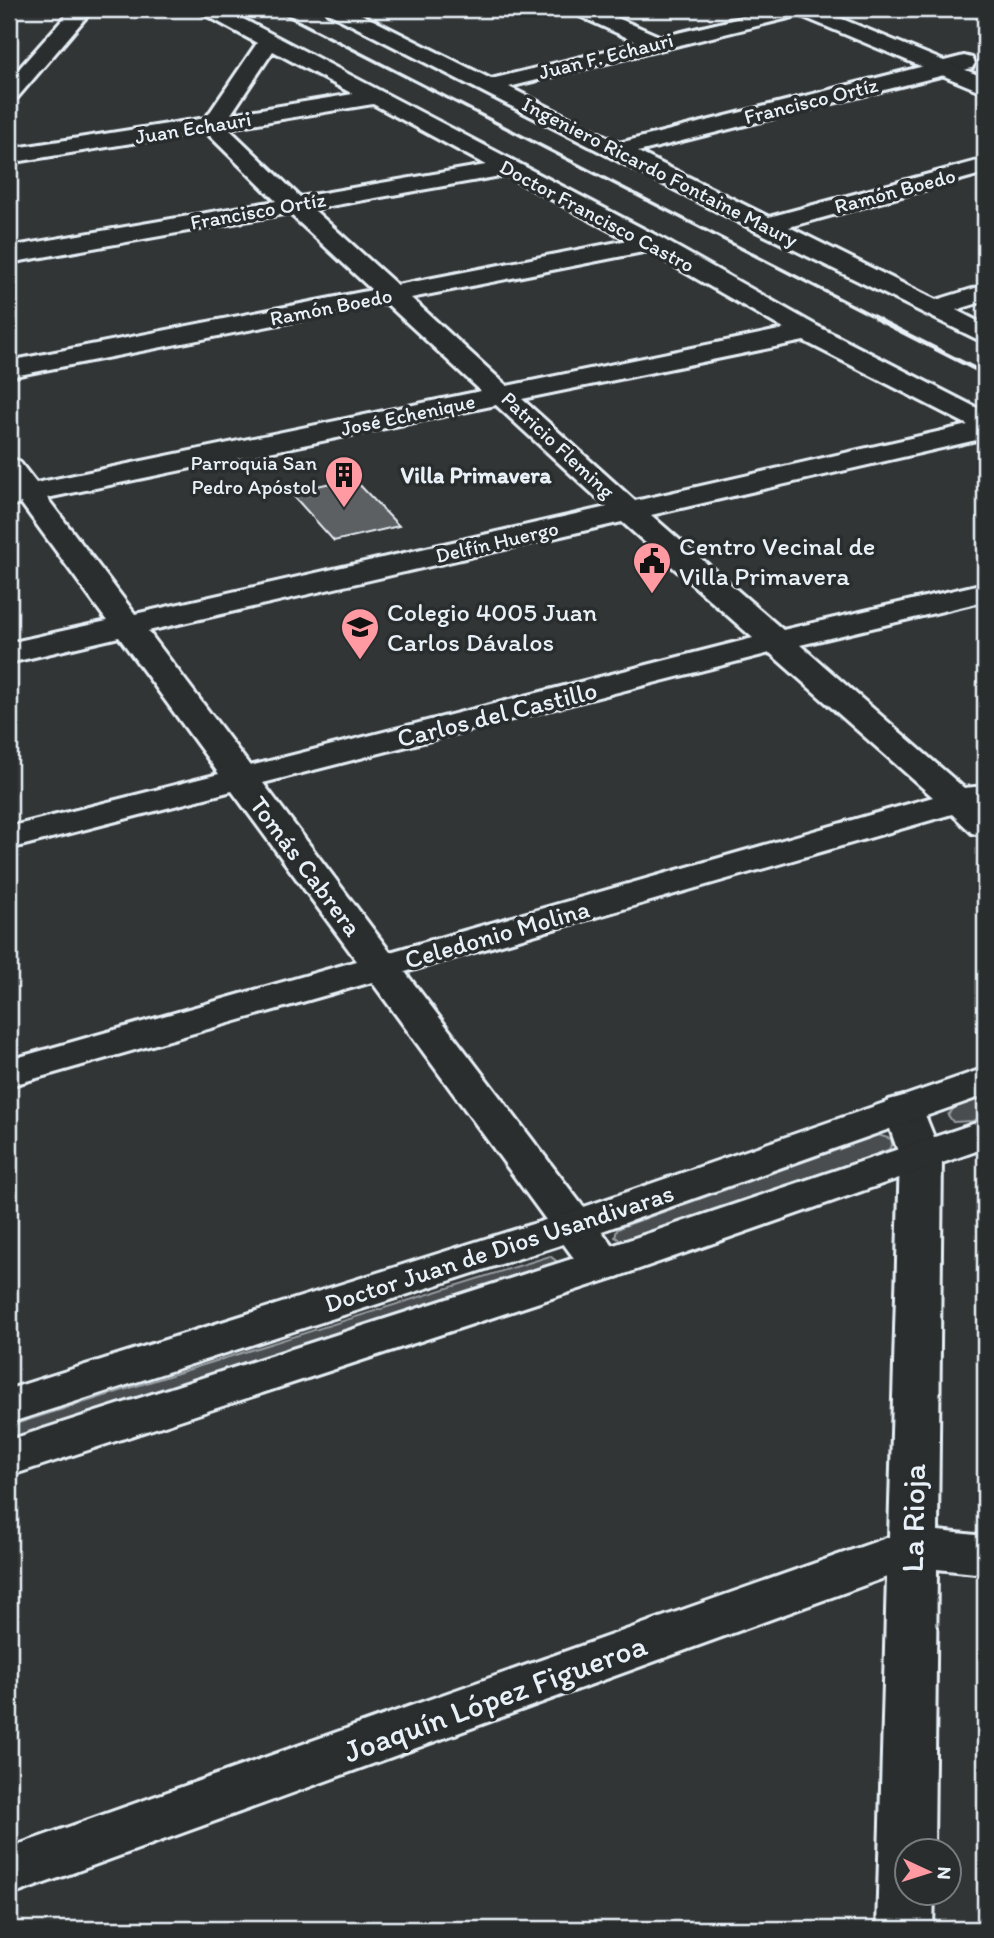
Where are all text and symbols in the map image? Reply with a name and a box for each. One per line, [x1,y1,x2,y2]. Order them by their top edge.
street label: Juan F. Echauri [536,27,676,84]
street label: Francisco Ortíz [741,72,881,129]
street label: Ingeniero Ricardo Fontaine Maury [518,91,802,252]
street label: Juan Echauri [133,106,253,149]
street label: Doctor Francisco Castro [496,154,699,278]
street label: Ramón Boedo [832,162,958,219]
street label: Francisco Ortíz [188,186,328,235]
street label: Ramón Boedo [268,282,394,331]
street label: Patricio Fleming [497,386,620,504]
street label: José Echenique [338,388,477,441]
place label: Parroquia San Pedro Apóstol [190,450,317,499]
building icon: Parroquia San Pedro Apóstol [323,454,365,509]
district label: Villa Primavera [400,461,553,489]
street label: Delfín Huergo [433,515,561,568]
place label: Centro Vecinal de Villa Primavera [679,530,875,592]
public building icon: Centro Vecinal de Villa Primavera [631,540,673,595]
place label: Colegio 4005 Juan Carlos Dávalos [387,596,598,658]
school or university icon: Colegio 4005 Juan Carlos Dávalos [339,606,381,661]
street label: Carlos del Castillo [394,674,600,754]
street label: Tomás Cabrera [243,789,369,943]
street label: Celedonio Molina [401,892,593,976]
street label: Doctor Juan de Dios Usandivaras [320,1176,678,1320]
street label: La Rioja [893,1463,933,1573]
street label: Joaquín López Figueroa [338,1625,652,1771]
north arrow [892,1836,962,1906]
text: N [933,1866,956,1880]

